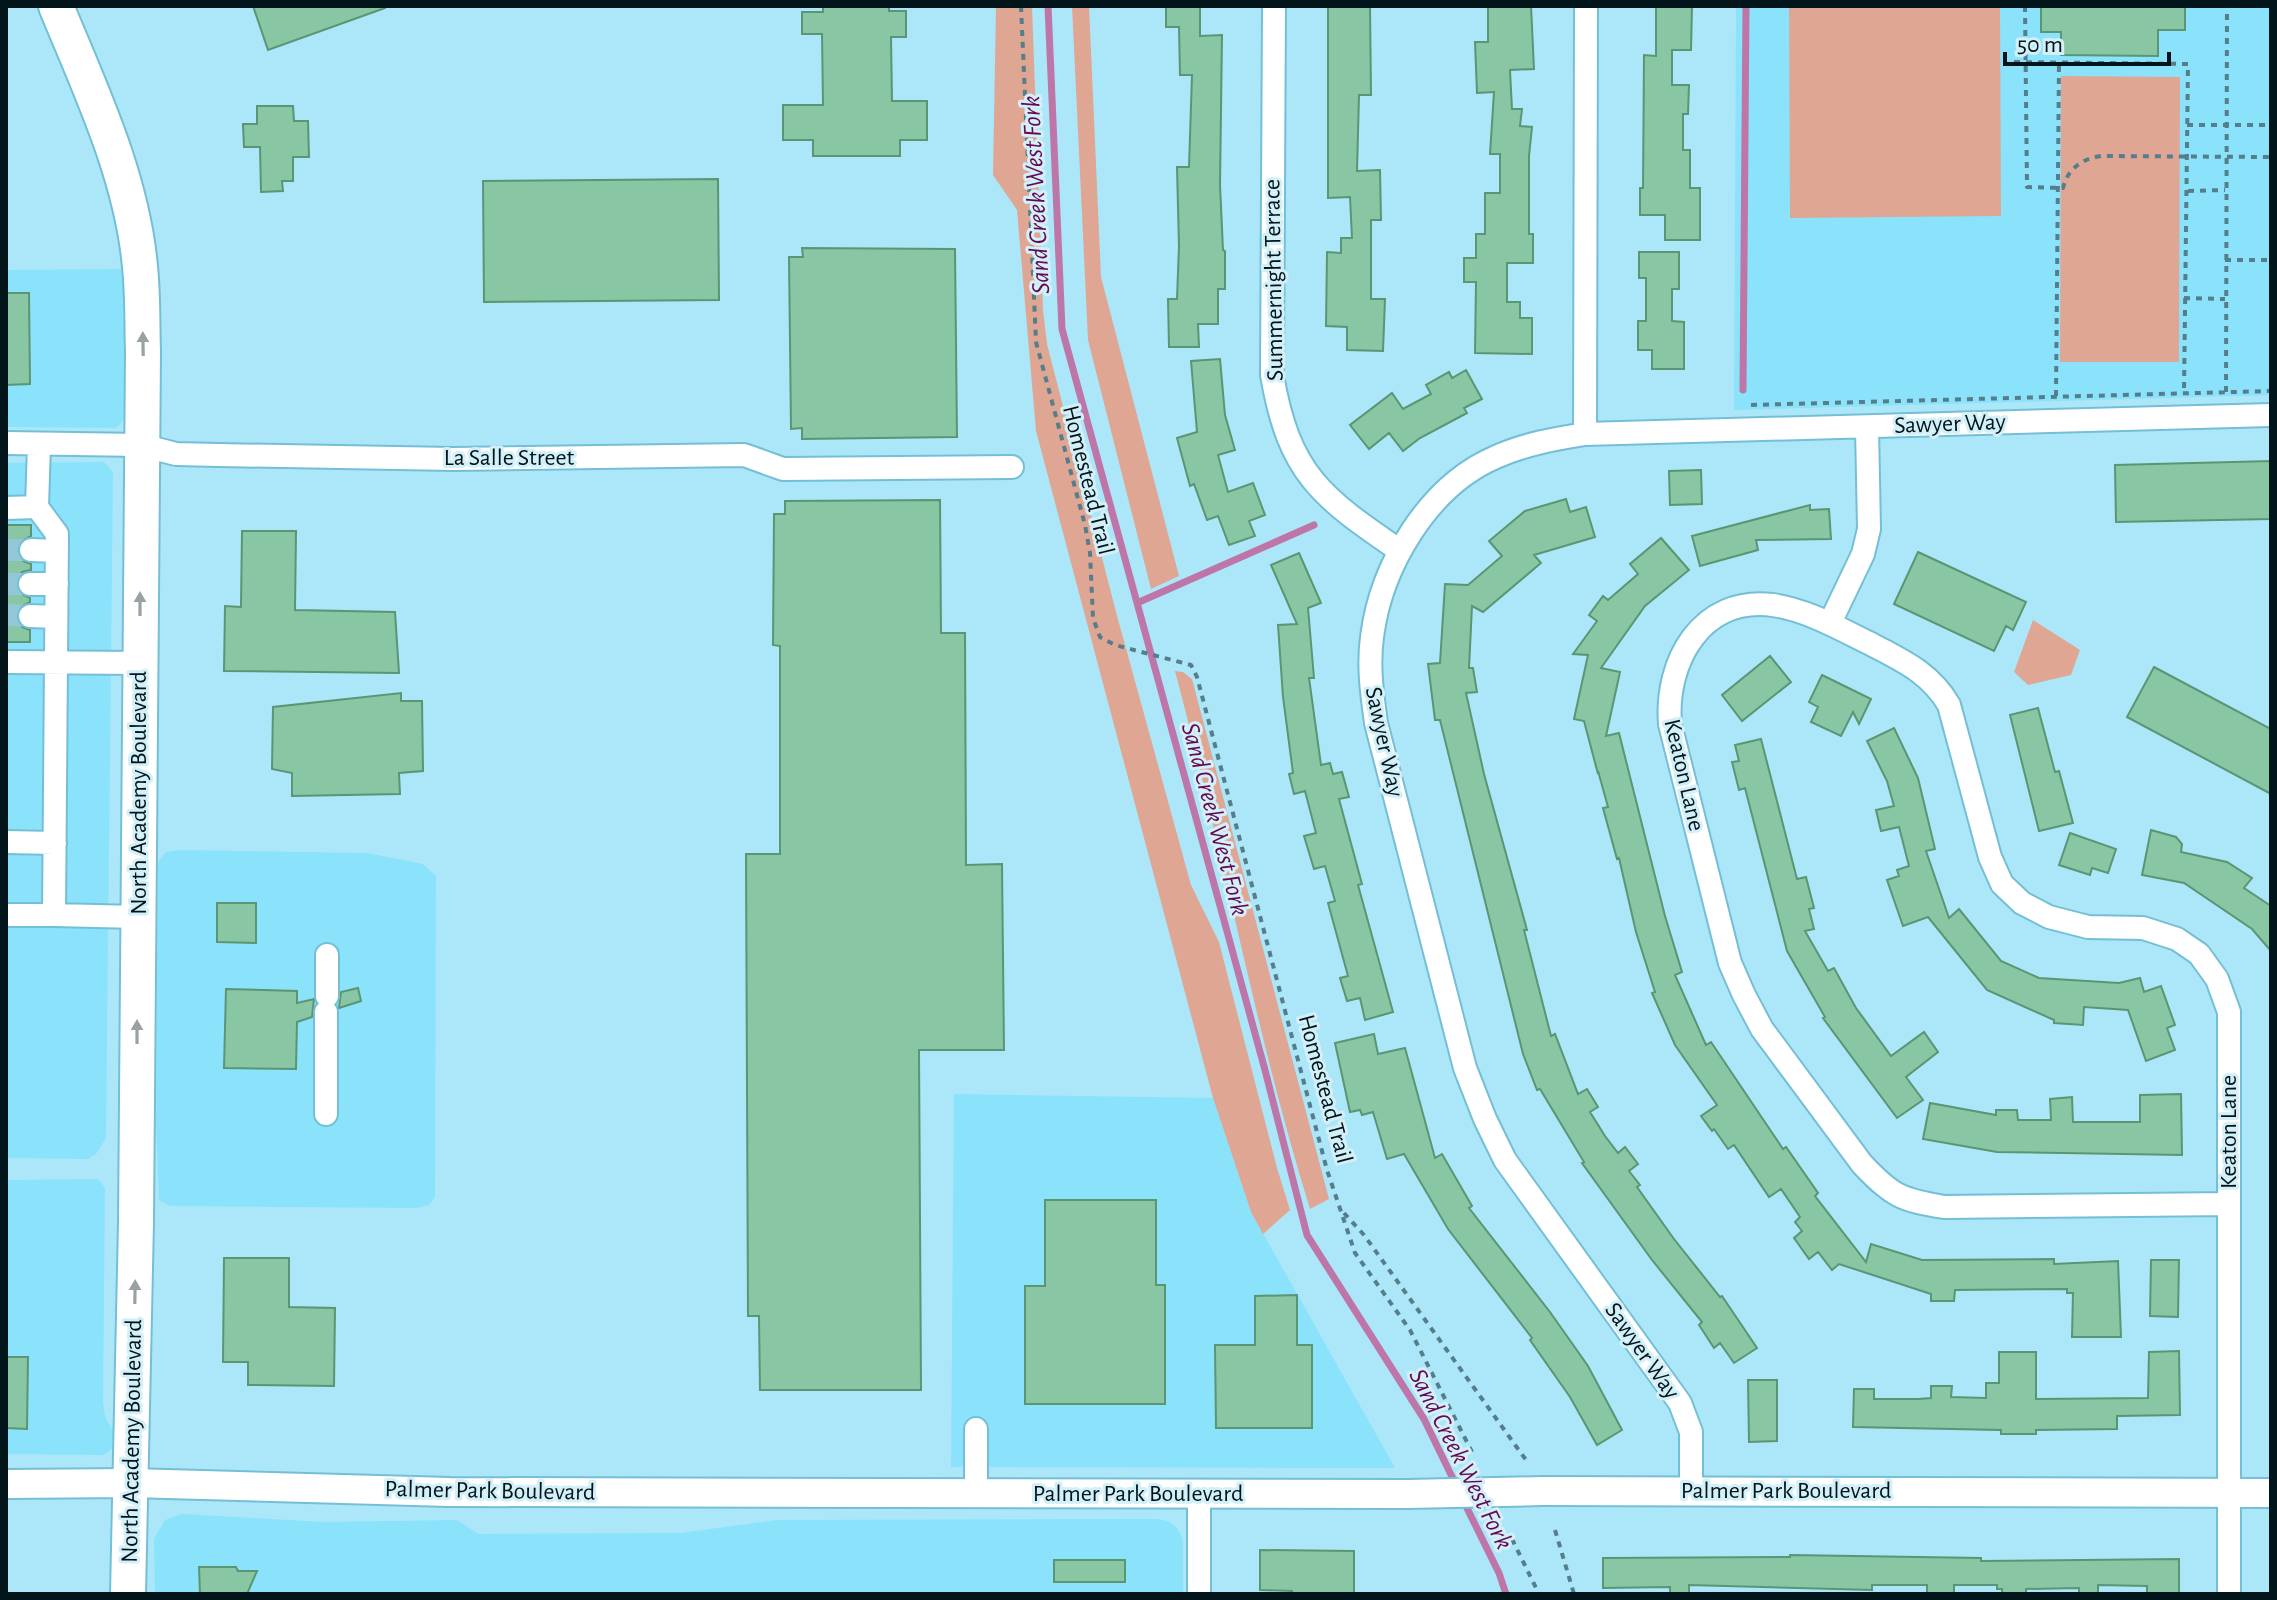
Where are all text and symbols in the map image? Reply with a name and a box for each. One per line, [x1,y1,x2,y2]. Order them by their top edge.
scale bar [2005,16,2169,66]
text: 50 m [2017,33,2063,57]
water label: Sand Creek West Fork [1018,95,1054,295]
street label: Summernight Terrace [1260,179,1288,381]
one-way arrow [137,331,149,356]
street label: Homestead Trail [1058,403,1118,557]
street label: Sawyer Way [1894,410,2006,438]
street label: La Salle Street [444,446,575,470]
one-way arrow [134,591,146,616]
street label: North Academy Boulevard [127,671,151,915]
street label: Sawyer Way [1361,685,1407,799]
street label: Keaton Lane [1659,717,1709,833]
water label: Sand Creek West Fork [1177,720,1253,918]
street label: Homestead Trail [1294,1012,1356,1166]
one-way arrow [131,1019,143,1044]
street label: Keaton Lane [2217,1075,2241,1189]
one-way arrow [128,1279,141,1304]
street label: Sawyer Way [1600,1298,1684,1404]
street label: North Academy Boulevard [118,1319,146,1563]
water label: Sand Creek West Fork [1404,1365,1518,1553]
street label: Palmer Park Boulevard [384,1477,596,1505]
street label: Palmer Park Boulevard [1681,1479,1891,1503]
street label: Palmer Park Boulevard [1033,1482,1243,1506]

